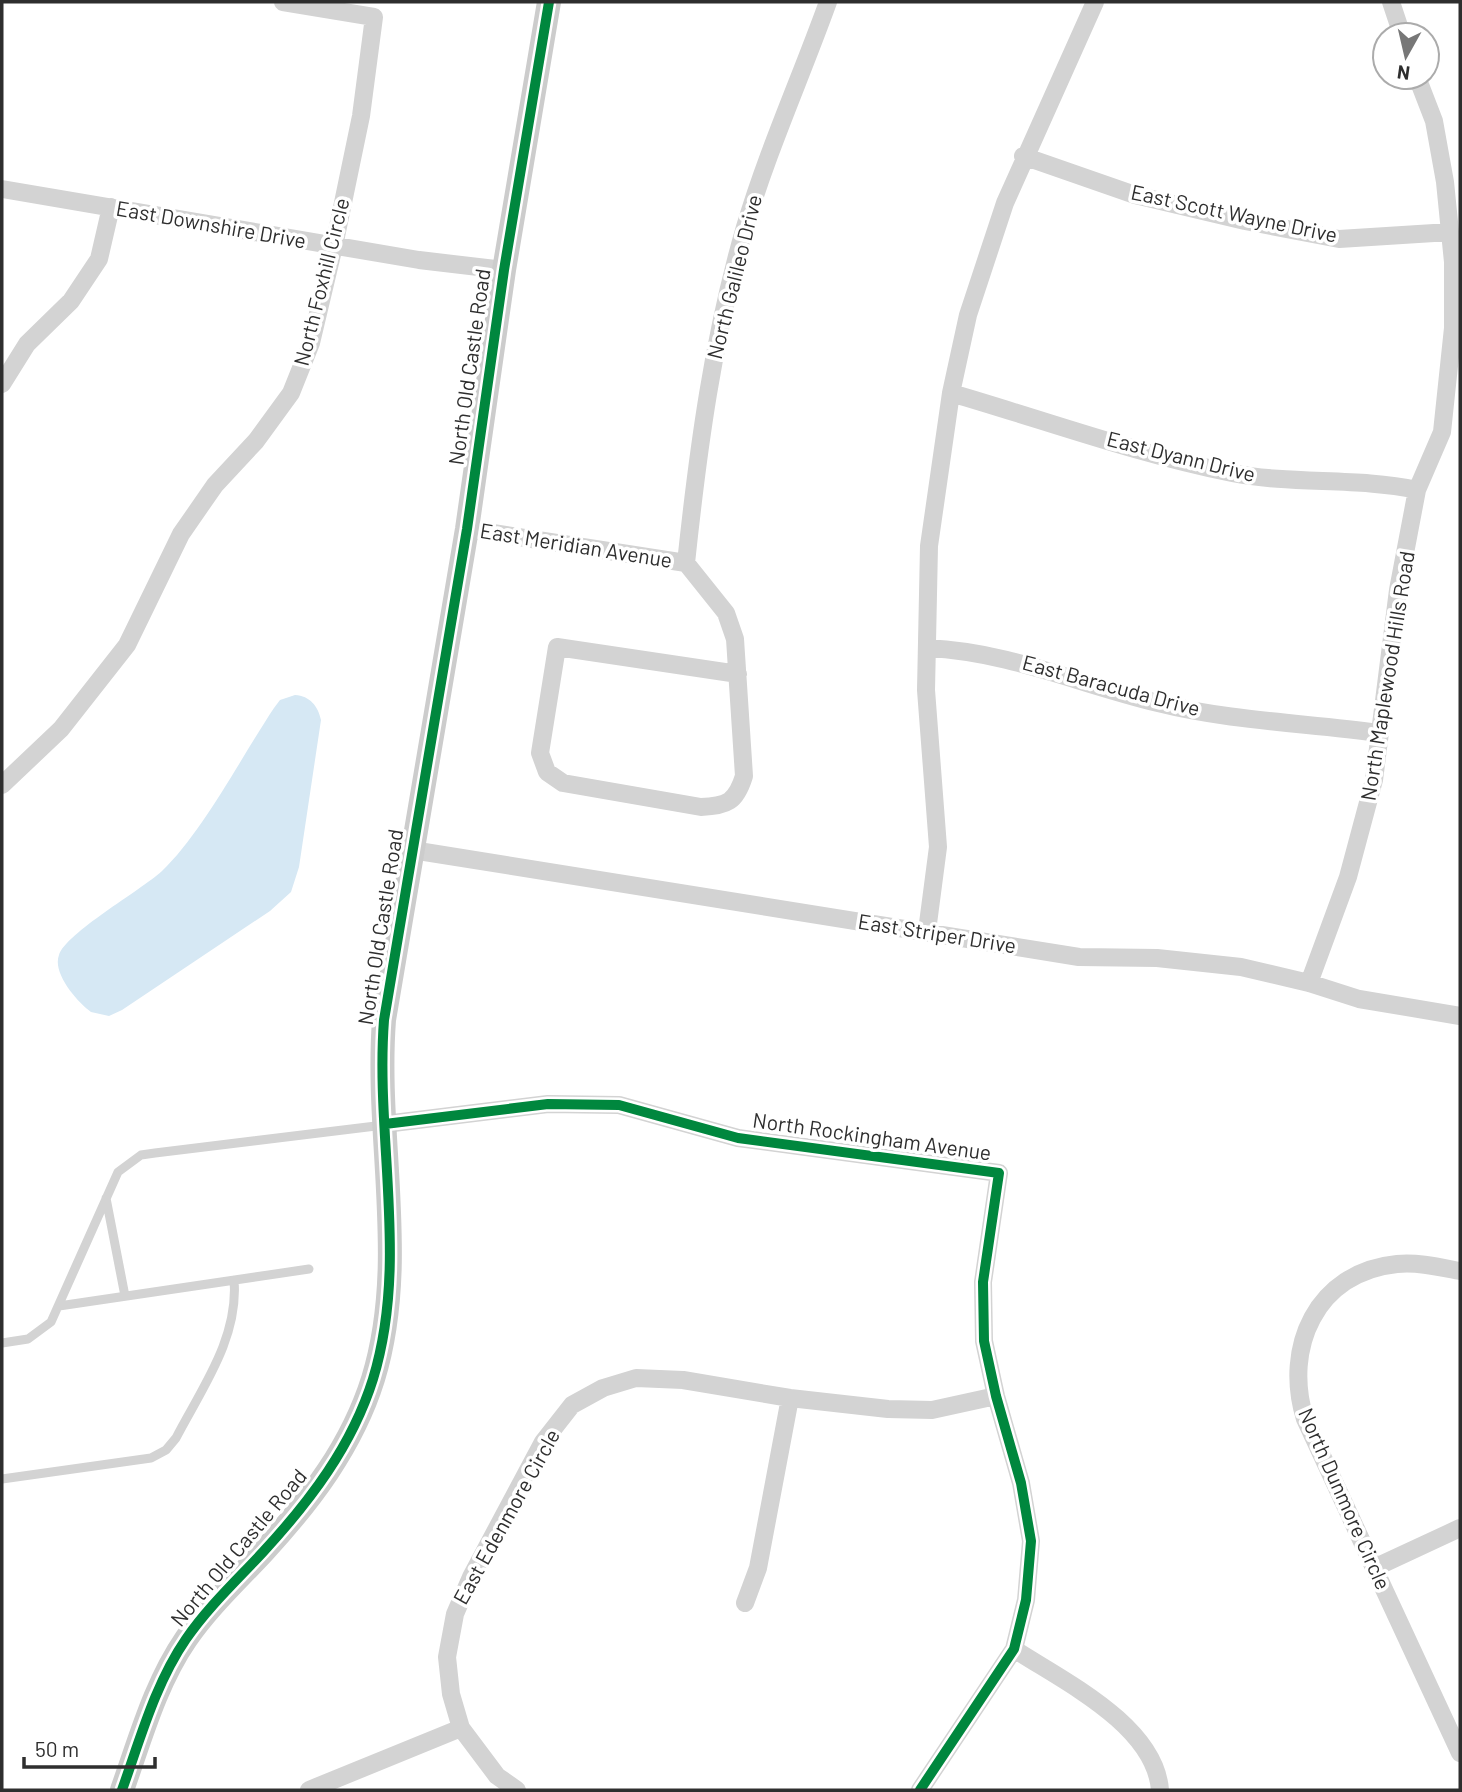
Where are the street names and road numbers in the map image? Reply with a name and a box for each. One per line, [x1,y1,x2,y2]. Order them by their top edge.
street label: East Scott Wayne Drive [1129,178,1340,247]
street label: North Galileo Drive [701,192,766,362]
street label: East Downshire Drive [114,195,308,253]
street label: North Foxhill Circle [288,195,353,368]
street label: North Old Castle Road [442,267,495,467]
street label: East Dyann Drive [1105,425,1258,486]
street label: East Meridian Avenue [478,517,674,572]
street label: North Maplewood Hills Road [1354,549,1419,802]
street label: East Baracuda Drive [1020,649,1203,720]
street label: North Old Castle Road [352,827,407,1027]
street label: East Striper Drive [856,908,1018,957]
street label: North Rockingham Avenue [751,1106,993,1165]
street label: North Dunmore Circle [1294,1404,1397,1593]
street label: East Edenmore Circle [447,1424,564,1608]
street label: North Old Castle Road [165,1463,311,1631]

